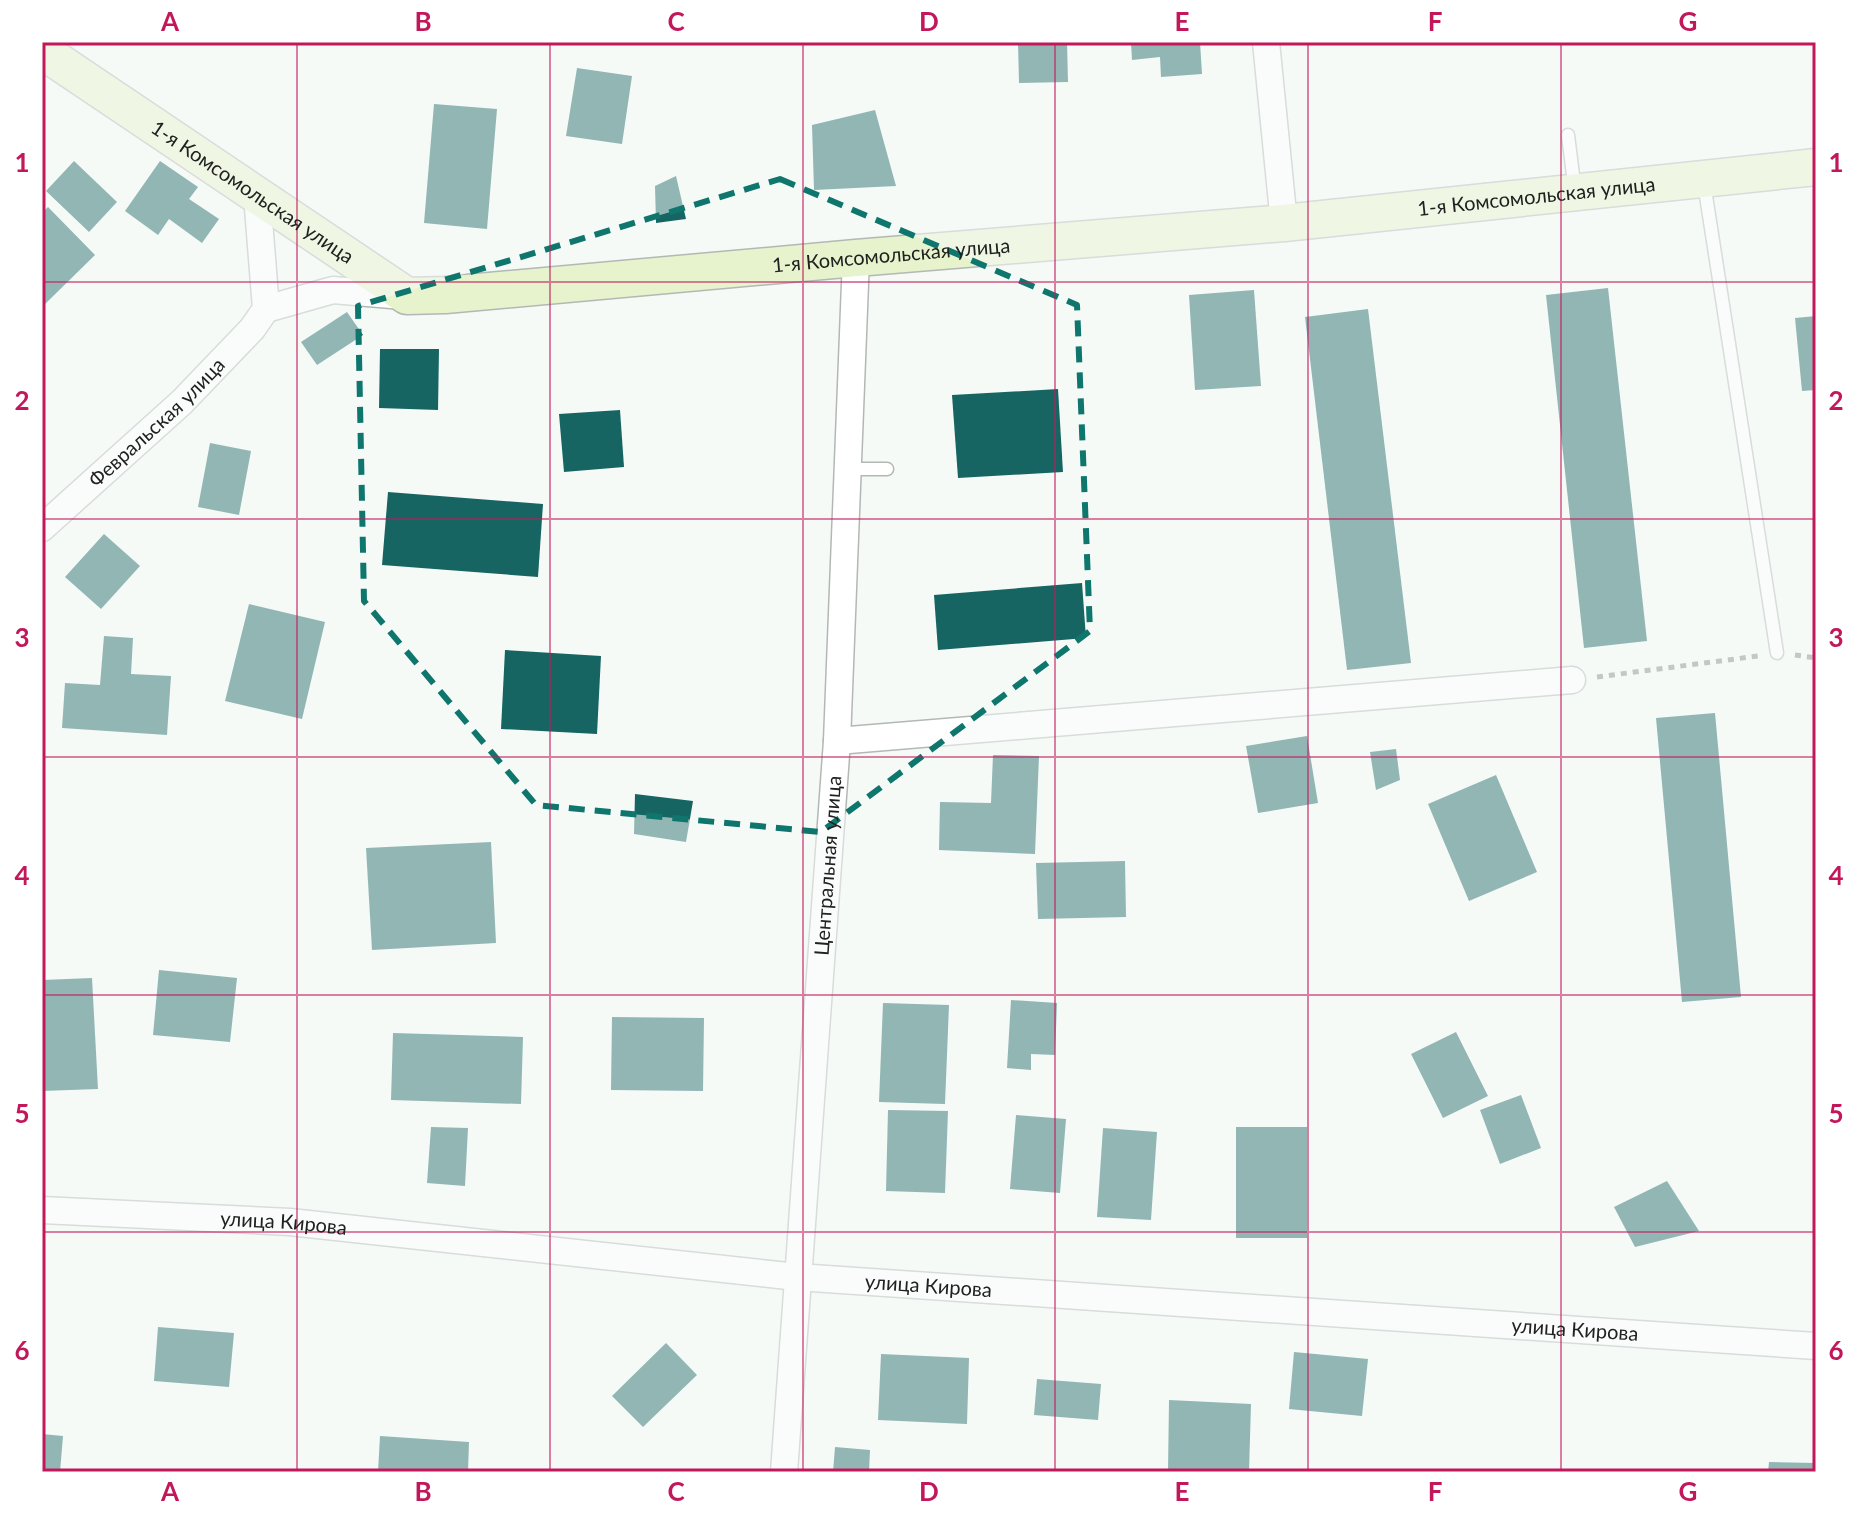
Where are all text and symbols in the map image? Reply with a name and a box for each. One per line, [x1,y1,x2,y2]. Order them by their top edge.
text: A [160,5,180,37]
text: B [414,5,432,37]
text: C [667,5,685,37]
text: D [919,5,939,37]
text: E [1175,5,1189,37]
text: F [1428,5,1442,37]
text: G [1679,5,1697,37]
street label: 1-я Комсомольская улица [147,115,359,268]
text: 1 [14,146,30,178]
text: 1 [1828,146,1844,178]
street label: 1-я Комсомольская улица [1416,171,1656,220]
street label: 1-я Комсомольская улица [771,232,1011,277]
street label: Февральская улица [83,352,229,491]
text: 2 [14,384,30,416]
text: 2 [1828,384,1844,416]
text: 3 [14,621,30,653]
text: 3 [1828,621,1844,653]
street label: Центральная улица [808,775,845,956]
text: 4 [14,859,30,891]
text: 4 [1828,859,1844,891]
text: 5 [14,1097,30,1129]
text: 5 [1828,1097,1844,1129]
street label: улица Кирова [220,1206,348,1239]
street label: улица Кирова [864,1269,993,1301]
street label: улица Кирова [1511,1312,1639,1345]
text: 6 [14,1334,30,1366]
text: 6 [1828,1334,1844,1366]
text: A [160,1475,180,1507]
text: B [414,1475,432,1507]
text: C [667,1475,685,1507]
text: D [919,1475,939,1507]
text: E [1175,1475,1189,1507]
text: F [1428,1475,1442,1507]
text: G [1679,1475,1697,1507]

